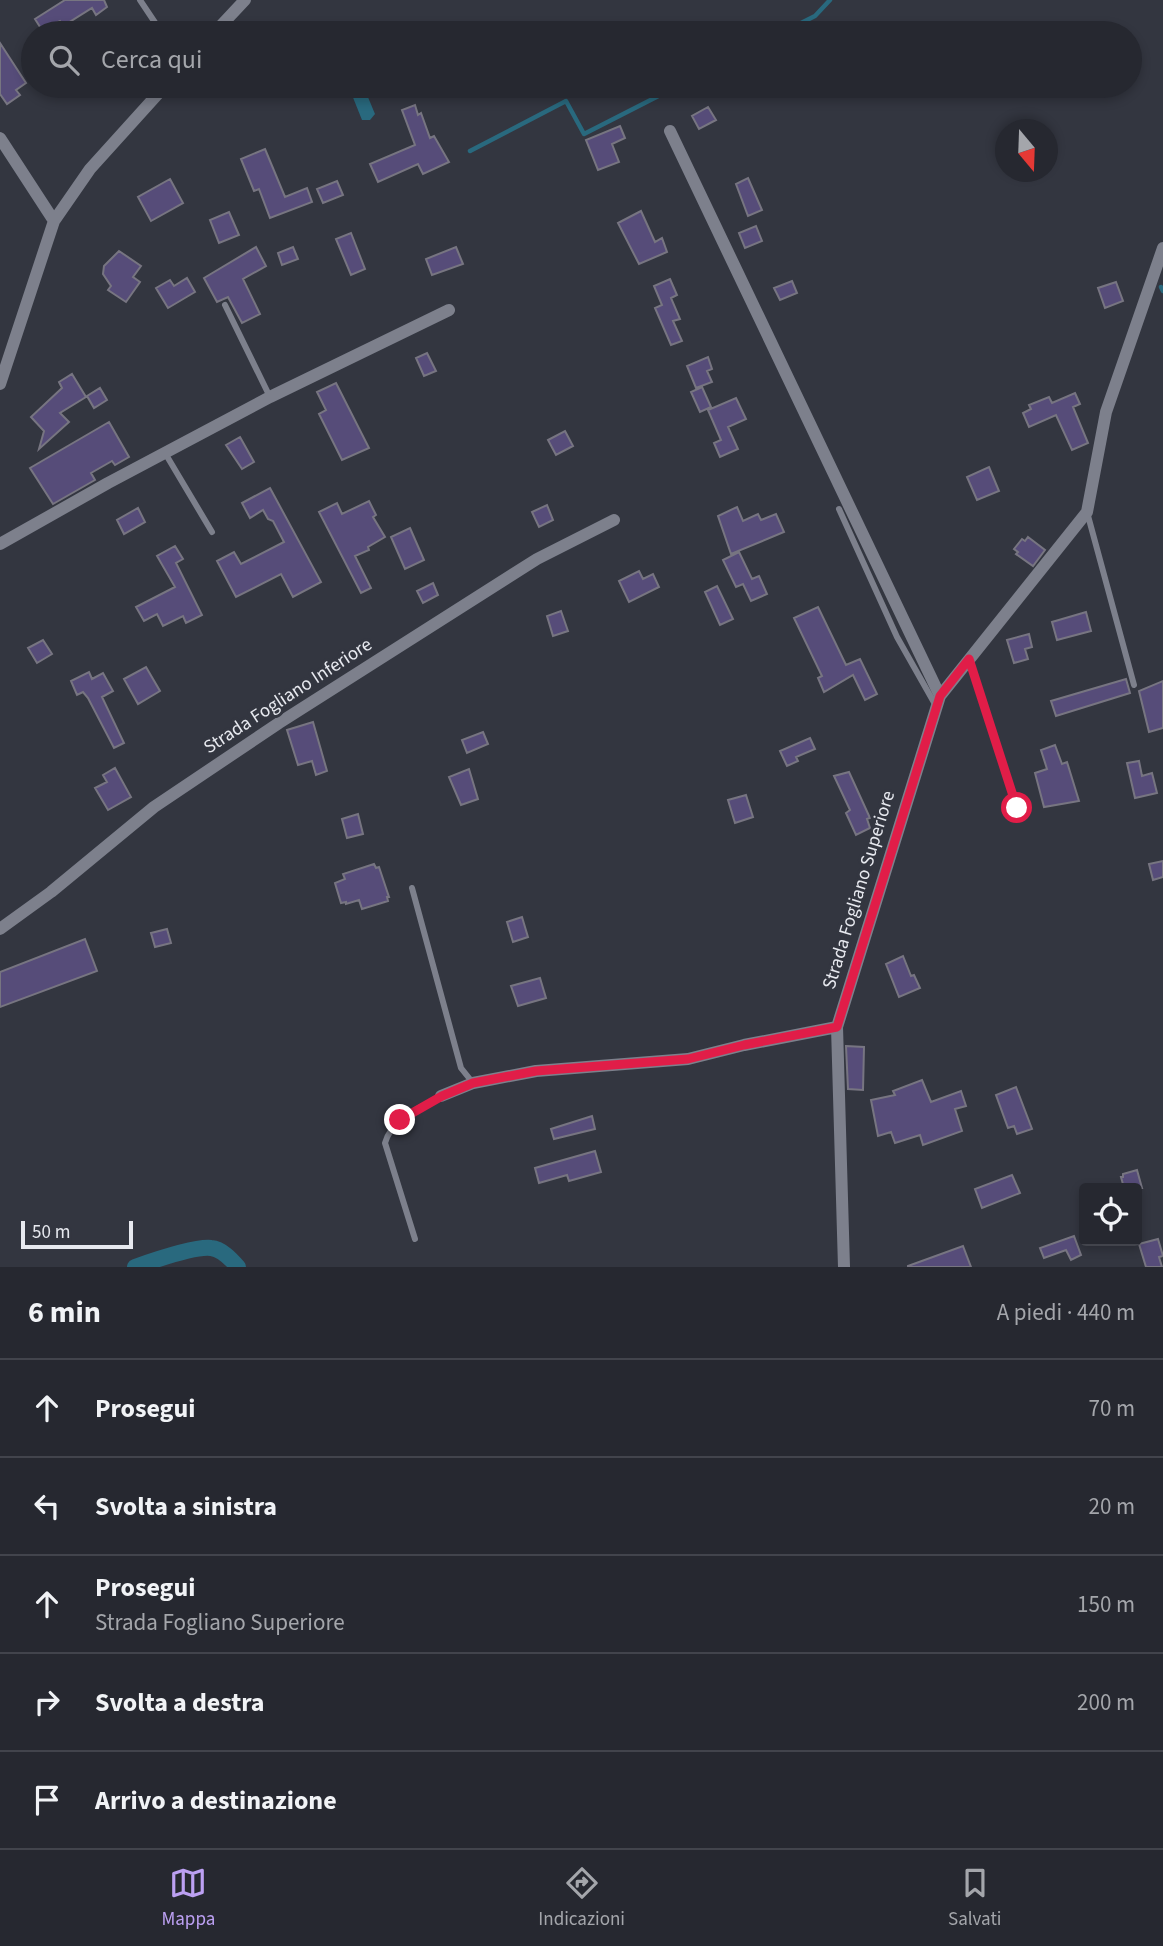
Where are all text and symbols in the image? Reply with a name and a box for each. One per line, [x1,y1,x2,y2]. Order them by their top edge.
search box [21,21,1142,98]
icon: search [45,41,83,79]
text: Cerca qui [101,41,202,78]
north arrow [995,119,1058,182]
street label: Strada Fogliano Inferiore [198,631,378,761]
street label: Strada Fogliano Superiore [816,787,902,993]
route start [1001,792,1032,823]
route end [384,1104,415,1135]
map controls [1079,1183,1142,1246]
button: locate [1079,1183,1142,1246]
scale bar [21,1218,133,1250]
text: 50 m [32,1219,70,1246]
text: 6 min [28,1291,101,1334]
text: A piedi · 440 m [997,1296,1135,1329]
icon: ahead [28,1389,66,1427]
text: Prosegui [95,1390,195,1427]
text: 70 m [1088,1392,1135,1425]
icon: left [28,1487,66,1525]
text: Svolta a sinistra [95,1488,277,1525]
text: 20 m [1088,1490,1135,1523]
text: Prosegui [95,1569,195,1606]
icon: ahead [28,1585,66,1623]
text: 150 m [1077,1588,1135,1621]
text: Strada Fogliano Superiore [95,1606,345,1639]
icon: right [28,1683,66,1721]
text: Svolta a destra [95,1684,265,1721]
text: 200 m [1077,1686,1135,1719]
icon: arrive [28,1781,66,1819]
text: Arrivo a destinazione [95,1782,337,1819]
tab: Mappa [161,1864,215,1933]
tab: Indicazioni [538,1864,625,1933]
tab: Salvati [948,1864,1001,1933]

